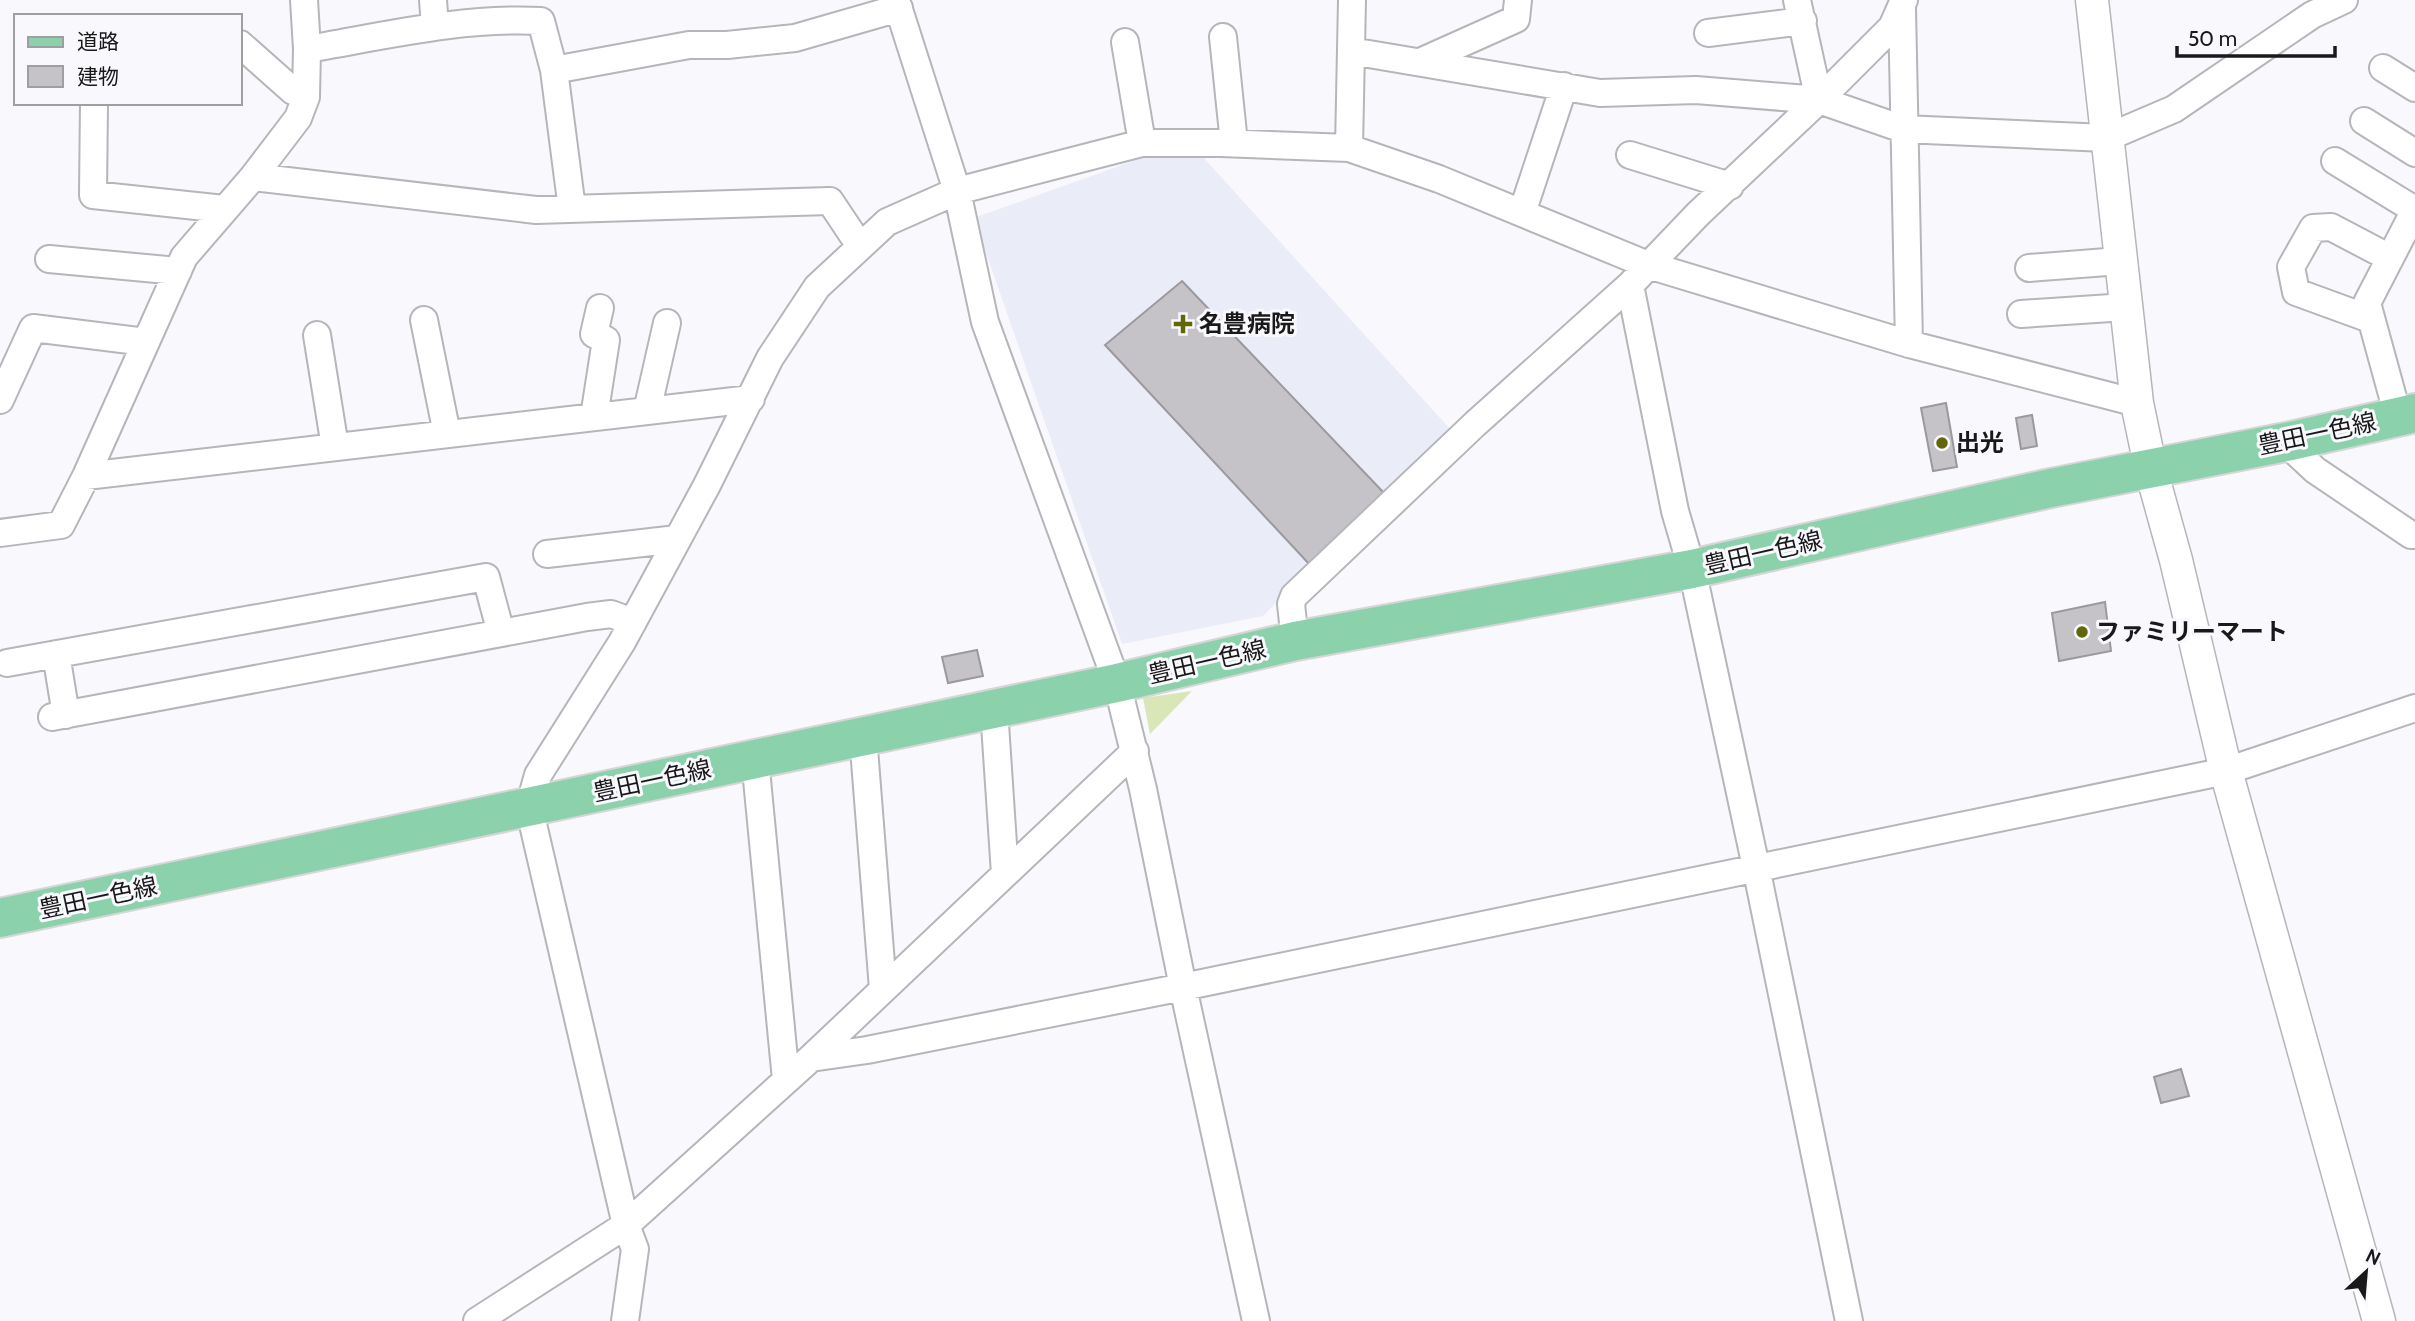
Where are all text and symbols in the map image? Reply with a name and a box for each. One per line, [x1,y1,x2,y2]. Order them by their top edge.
legend [14,14,242,105]
scale bar [2177,14,2334,58]
text: 50 m [2188,26,2237,51]
text: 道路 [77,29,119,54]
text: 建物 [77,64,119,89]
place label: 名豊病院 [1199,309,1295,338]
marker: 名豊病院 [1173,314,1193,334]
street label: 豊田一色線 [2255,407,2379,460]
place label: 出光 [1956,428,2004,457]
marker: 出光 [1934,435,1950,451]
street label: 豊田一色線 [1701,525,1825,580]
place label: ファミリーマート [2096,617,2288,646]
marker: ファミリーマート [2074,624,2090,640]
street label: 豊田一色線 [1145,634,1269,689]
street label: 豊田一色線 [590,754,714,807]
street label: 豊田一色線 [36,871,160,924]
north arrow [2331,1237,2401,1307]
text: N [2362,1244,2384,1270]

